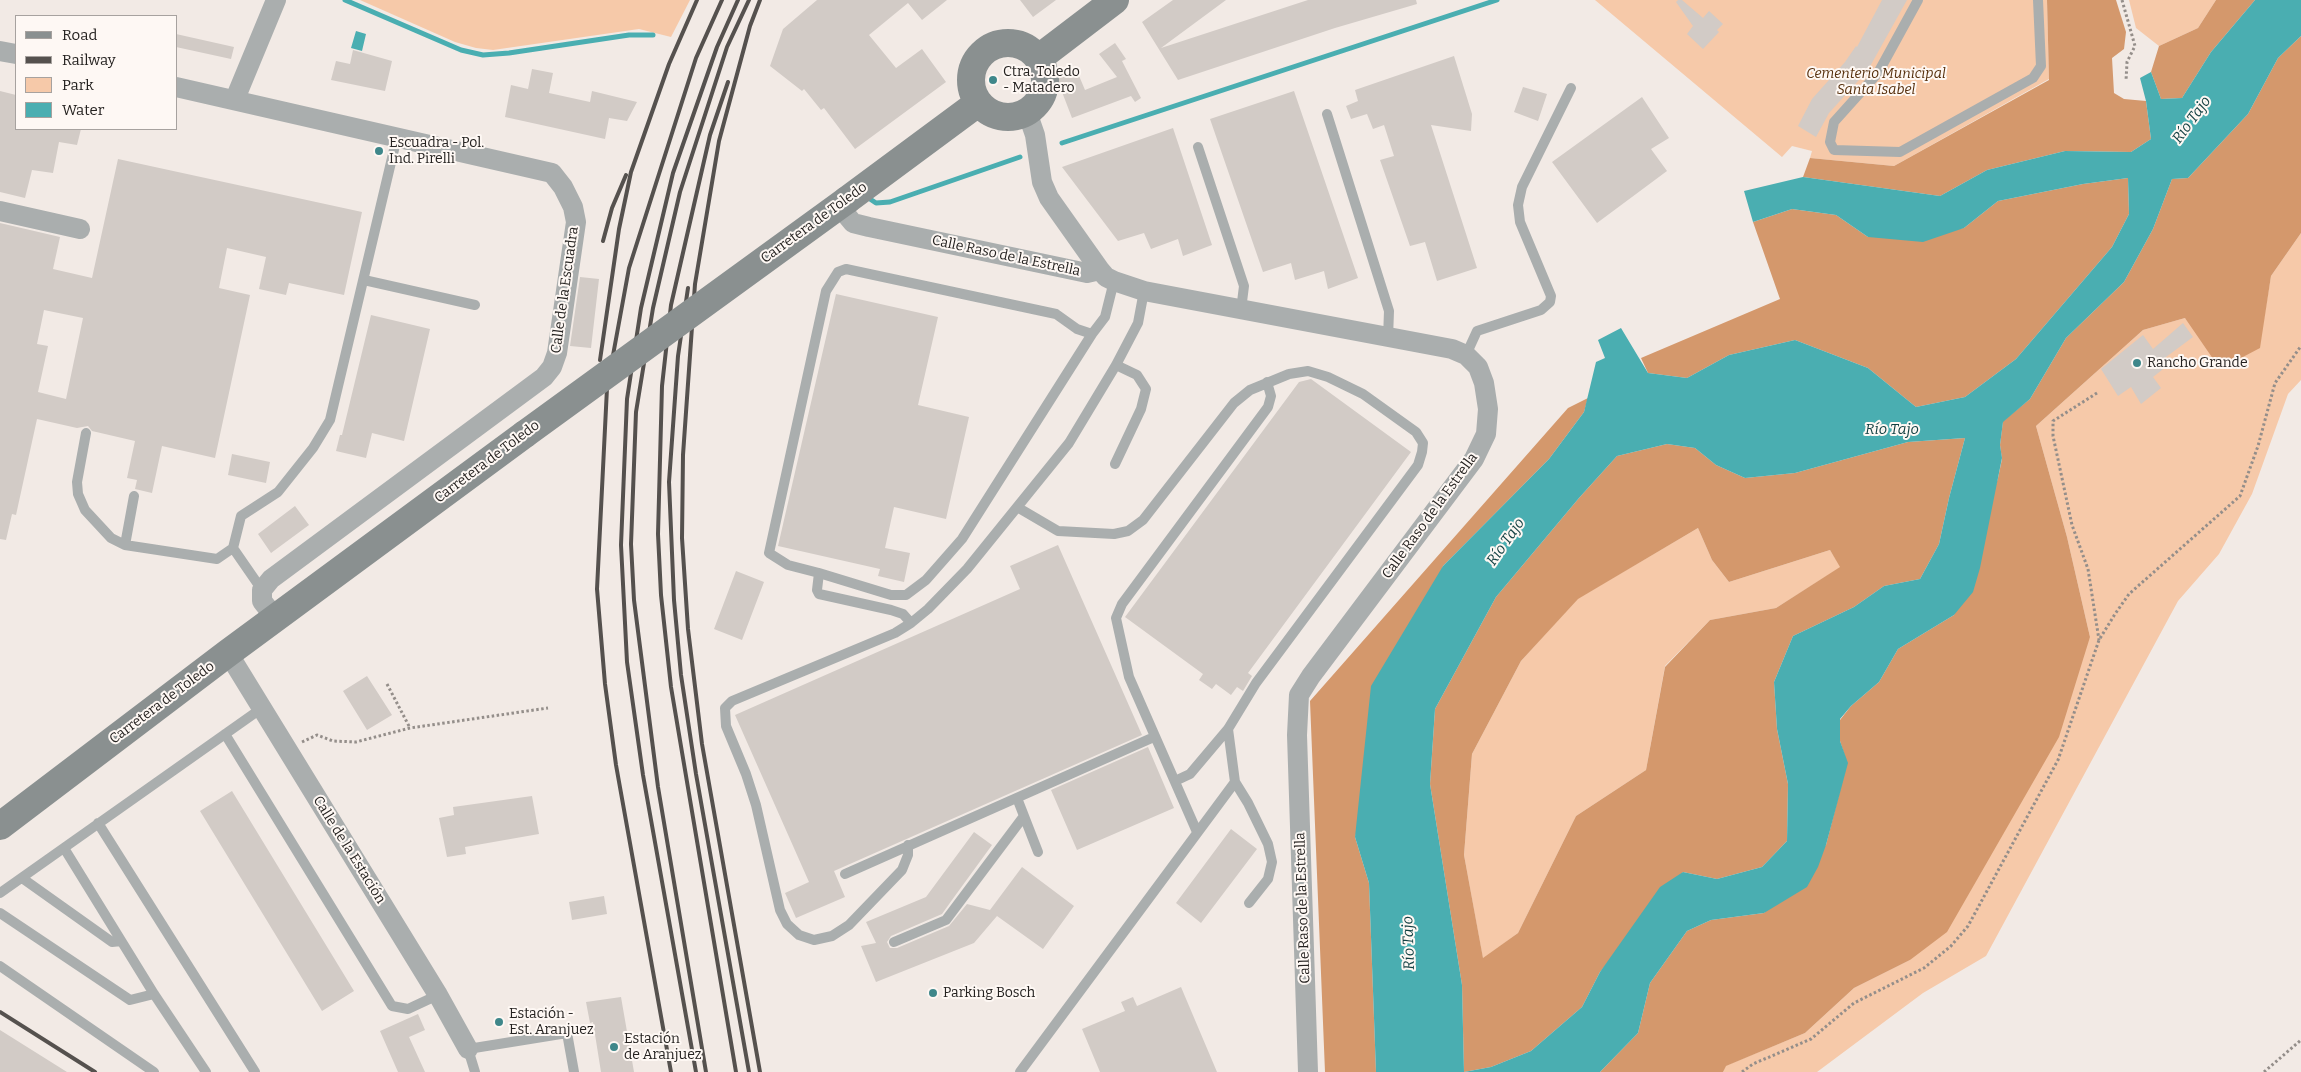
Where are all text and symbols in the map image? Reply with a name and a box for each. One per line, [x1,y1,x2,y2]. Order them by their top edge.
legend [15,15,178,130]
text: Road [62,26,97,44]
text: Railway [62,51,116,69]
place label: Ctra. Toledo - Matadero [1003,64,1080,96]
park label: Cementerio Municipal Santa Isabel [1806,66,1946,98]
marker: Ctra. Toledo - Matadero [987,74,999,86]
text: Park [62,76,94,94]
water label: Río Tajo [2169,93,2215,147]
text: Water [62,101,104,119]
place label: Escuadra - Pol. Ind. Pirelli [389,135,484,168]
marker: Escuadra - Pol. Ind. Pirelli [373,145,385,157]
street label: Carretera de Toledo [758,179,870,267]
street label: Calle de la Escuadra [548,225,582,355]
street label: Calle Raso de la Estrella [930,232,1082,280]
place label: Rancho Grande [2147,355,2248,371]
marker: Rancho Grande [2131,357,2143,369]
street label: Carretera de Toledo [431,417,543,507]
water label: Río Tajo [1865,421,1919,439]
street label: Calle Raso de la Estrella [1379,450,1481,582]
water label: Río Tajo [1483,515,1529,569]
street label: Carretera de Toledo [106,658,218,748]
street label: Calle de la Estación [309,793,389,907]
street label: Calle Raso de la Estrella [1292,832,1314,984]
water label: Río Tajo [1399,916,1419,970]
place label: Parking Bosch [943,985,1035,1001]
marker: Parking Bosch [927,987,939,999]
place label: Estación - Est. Aranjuez [509,1006,594,1038]
marker: Estación - Est. Aranjuez [493,1016,505,1028]
place label: Estación de Aranjuez [624,1031,702,1064]
marker: Estación de Aranjuez [608,1041,620,1053]

